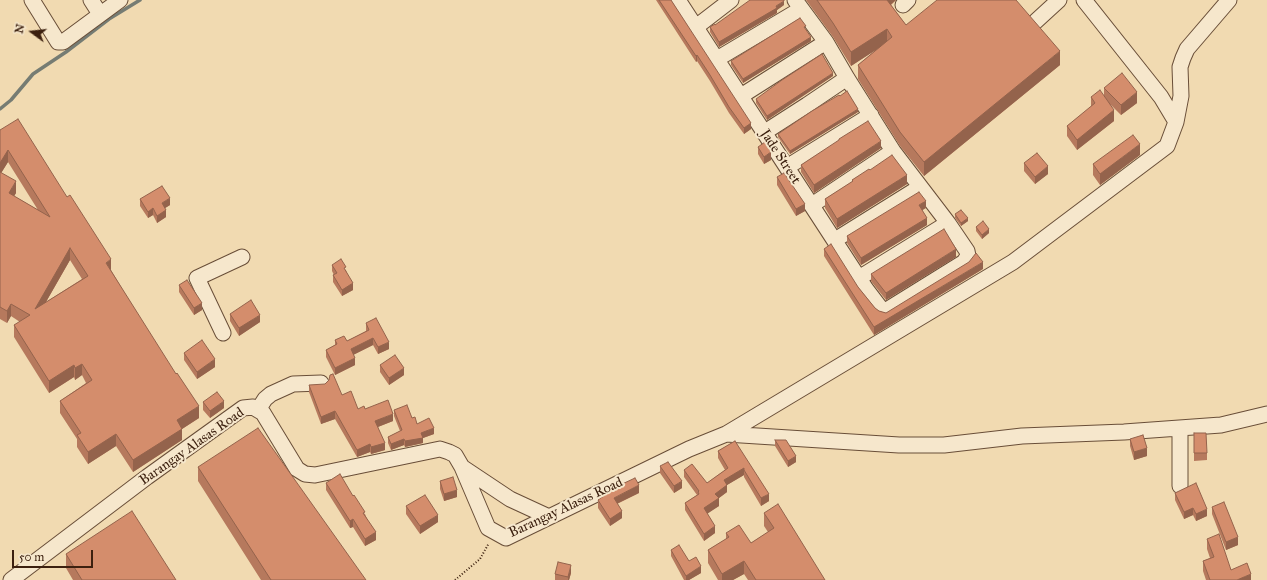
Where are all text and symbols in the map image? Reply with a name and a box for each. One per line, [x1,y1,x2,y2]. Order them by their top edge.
north arrow [12,12,52,52]
text: N [12,23,27,35]
street label: Jade Street [756,126,804,188]
street label: Barangay Alasas Road [136,405,248,489]
street label: Barangay Alasas Road [506,474,626,542]
scale bar [14,542,95,568]
text: 50 m [19,550,44,564]

